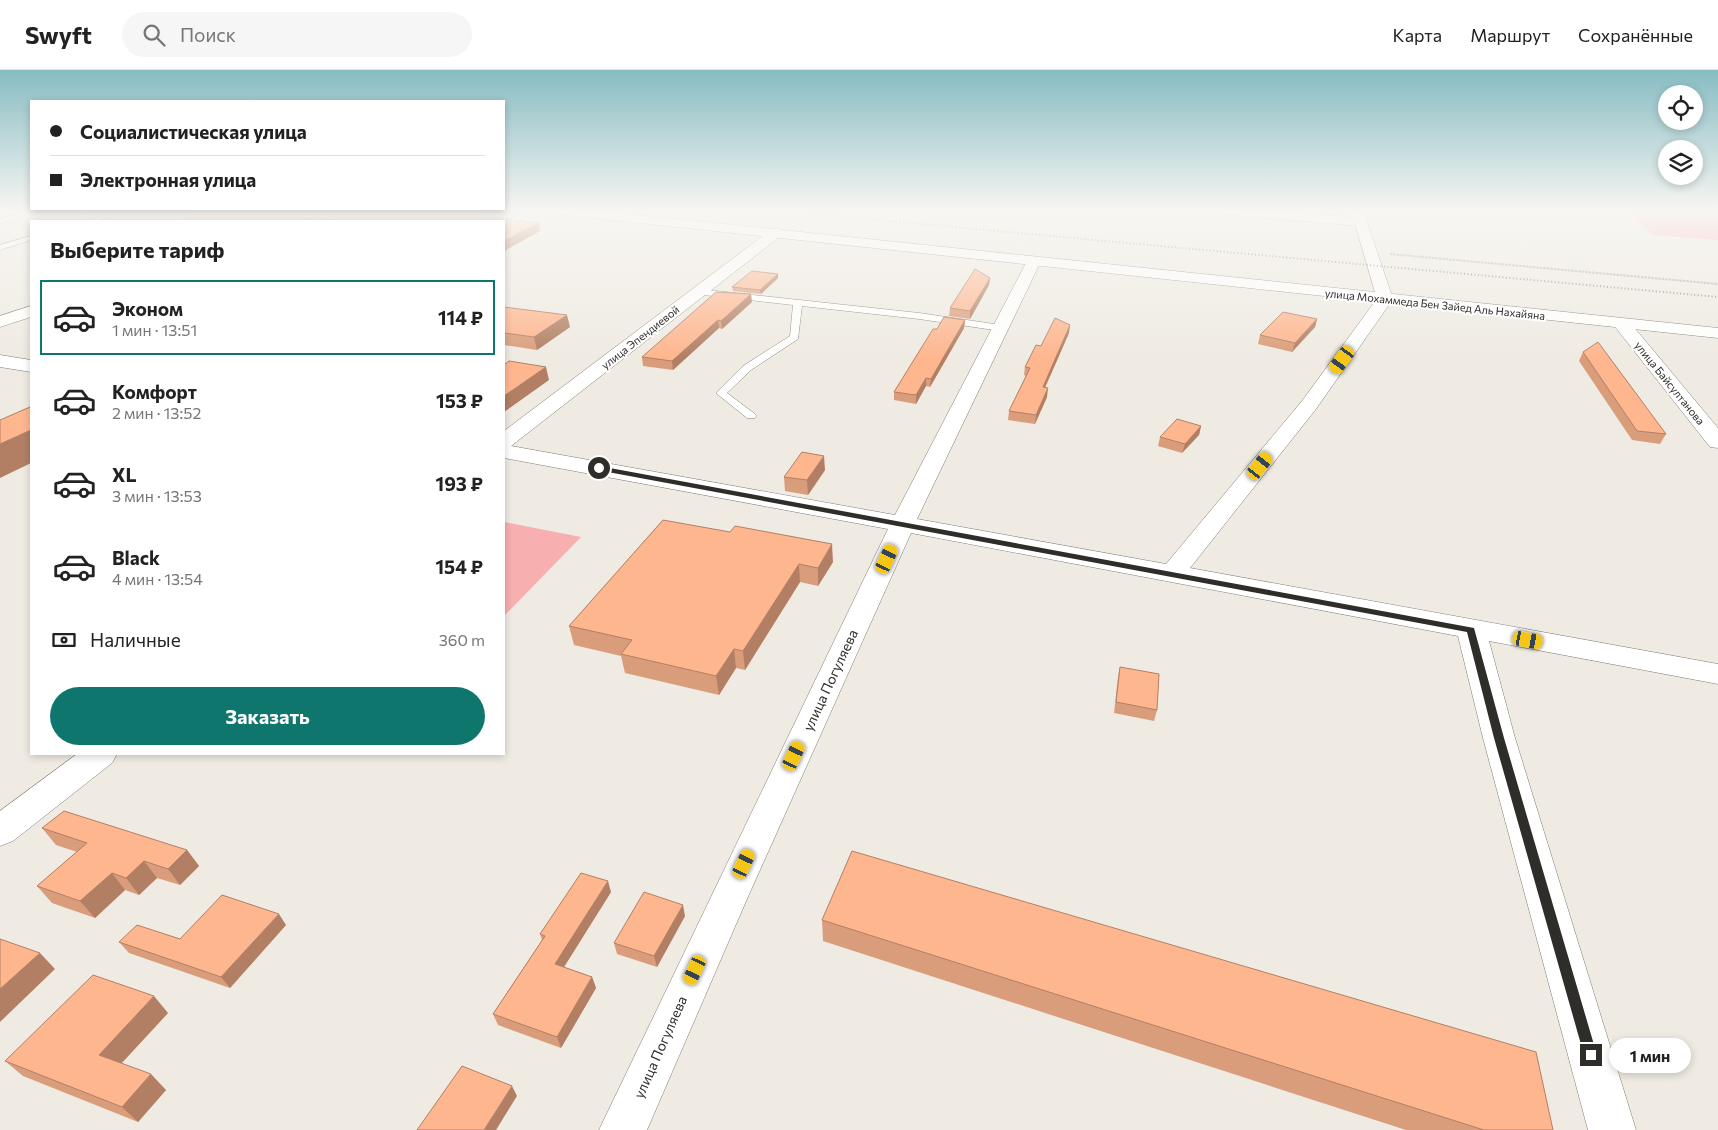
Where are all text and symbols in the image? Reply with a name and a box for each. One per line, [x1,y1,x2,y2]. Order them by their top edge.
search box [122,12,472,57]
text: Swyft [25,20,92,49]
icon: search [140,21,168,49]
text: Поиск [180,23,236,46]
text: Карта [1393,24,1442,46]
text: Маршрут [1470,24,1550,46]
text: Сохранённые [1578,24,1693,46]
map controls [1658,85,1703,185]
button: locate [1658,85,1703,130]
text: Социалистическая улица [80,120,307,143]
button: layers [1658,140,1703,185]
text: Электронная улица [80,168,256,191]
text: Выберите тариф [50,236,224,263]
street label: улица Мохаммеда Бен Зайед Аль Нахайяна [1324,286,1546,322]
icon: car [52,295,97,340]
text: Эконом [112,297,183,320]
street label: улица Эпендиевой [598,303,682,371]
text: 114 ₽ [438,306,483,329]
text: 1 мин · 13:51 [112,320,197,339]
street label: улица Байсултанова [1632,339,1708,427]
car [1327,343,1356,377]
icon: car [52,378,97,423]
text: Комфорт [112,380,197,403]
text: 153 ₽ [436,389,483,412]
text: 2 мин · 13:52 [112,403,201,422]
car [1244,450,1275,482]
route start [588,457,610,479]
icon: car [52,461,97,506]
text: XL [112,463,137,486]
text: 193 ₽ [436,472,483,495]
text: 3 мин · 13:53 [112,486,202,505]
car [873,542,900,576]
icon: car [52,544,97,589]
text: Black [112,546,160,569]
text: 154 ₽ [436,555,483,578]
text: 4 мин · 13:54 [112,569,203,588]
icon: cash [50,626,78,654]
street label: улица Погуляева [799,626,861,734]
text: Наличные [90,628,181,651]
text: 360 m [439,630,485,649]
car [1511,630,1544,650]
button: Заказать [50,687,485,745]
car [780,739,807,773]
car [730,847,757,881]
car [681,953,708,987]
street label: улица Погуляева [630,993,690,1101]
callout: 1 мин [1608,1038,1691,1072]
route end [1580,1044,1602,1066]
text: 1 мин [1630,1046,1670,1065]

